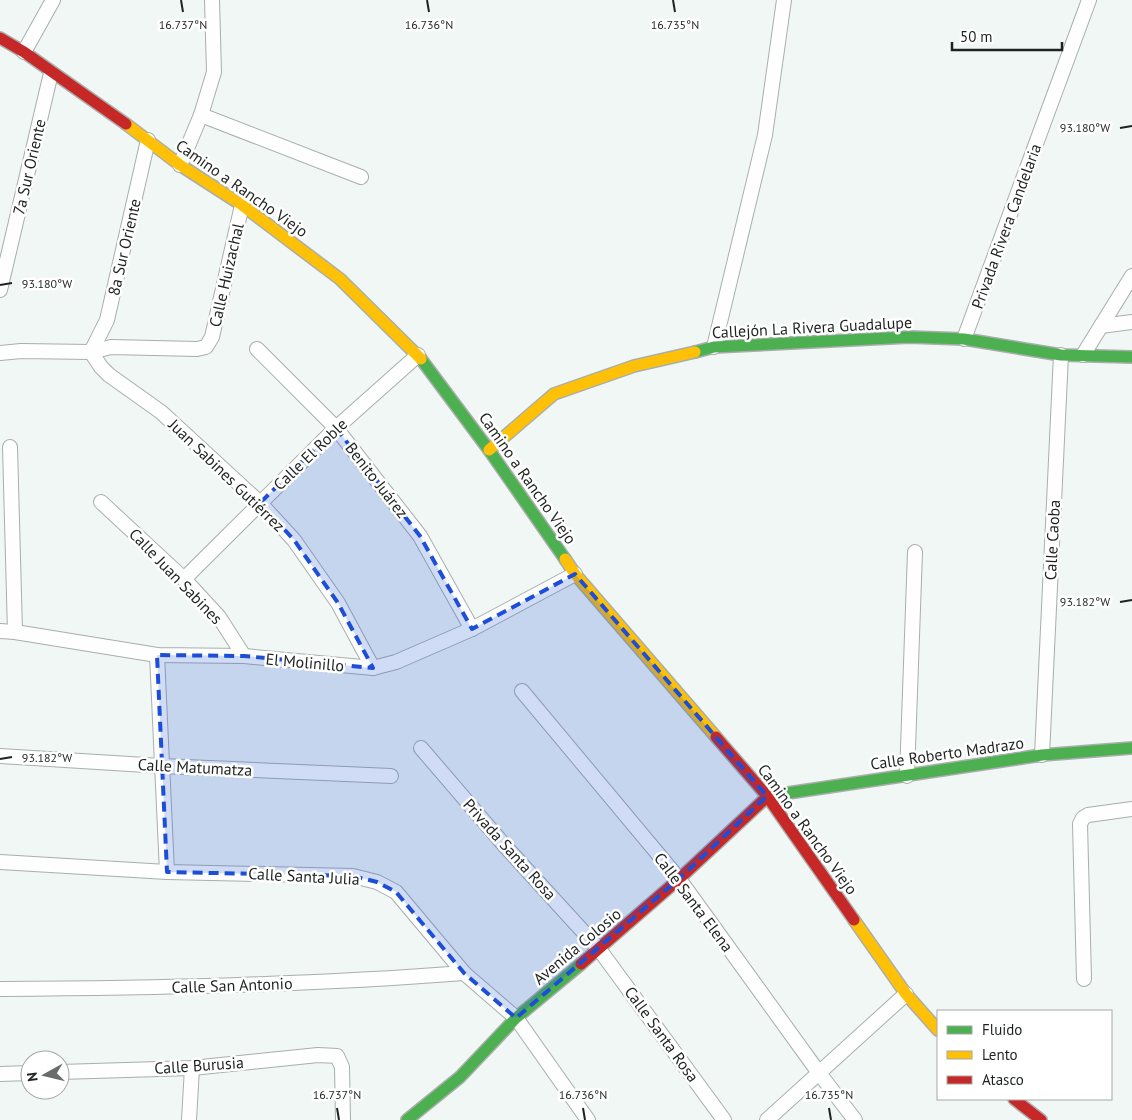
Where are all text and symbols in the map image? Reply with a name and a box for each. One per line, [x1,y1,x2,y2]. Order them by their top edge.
text: 16.737°N [159,17,207,32]
text: 16.736°N [405,17,453,32]
text: 16.735°N [651,17,699,32]
scale bar [952,20,1062,52]
text: 50 m [960,27,993,46]
street label: 7a Sur Oriente [8,117,50,217]
text: 93.180°W [1060,120,1110,135]
street label: Camino a Rancho Viejo [172,135,312,241]
street label: Privada Rivera Candelaria [967,141,1045,311]
street label: 8a Sur Oriente [103,197,145,297]
street label: Calle Huizachal [204,221,248,329]
text: 93.180°W [22,276,72,291]
street label: Callejón La Rivera Guadalupe [711,312,913,342]
street label: Camino a Rancho Viejo [475,408,581,548]
street label: Juan Sabines Gutiérrez [164,414,289,536]
street label: Calle El Roble [269,414,351,494]
street label: Benito Juárez [341,438,413,522]
street label: Calle Caoba [1040,499,1064,581]
street label: Calle Juan Sabines [125,524,227,628]
text: 93.182°W [1060,594,1110,609]
street label: El Molinillo [265,649,345,675]
street label: Calle Roberto Madrazo [869,732,1025,774]
text: 93.182°W [22,750,72,765]
street label: Calle Matumatza [137,754,253,780]
street label: Camino a Rancho Viejo [754,760,862,898]
street label: Privada Santa Rosa [459,794,561,904]
street label: Calle Santa Elena [650,848,738,956]
street label: Calle Santa Julia [248,863,360,889]
street label: Avenida Colosio [529,904,625,988]
street label: Calle San Antonio [171,973,293,997]
street label: Calle Santa Rosa [621,982,703,1086]
legend [937,1010,1112,1100]
text: Fluido [982,1020,1022,1039]
text: Lento [982,1045,1018,1064]
north arrow [20,1050,70,1100]
street label: Calle Burusia [154,1052,244,1078]
text: Atasco [982,1070,1024,1089]
text: N [23,1071,42,1083]
text: 16.737°N [313,1087,361,1102]
text: 16.736°N [559,1087,607,1102]
text: 16.735°N [805,1087,853,1102]

